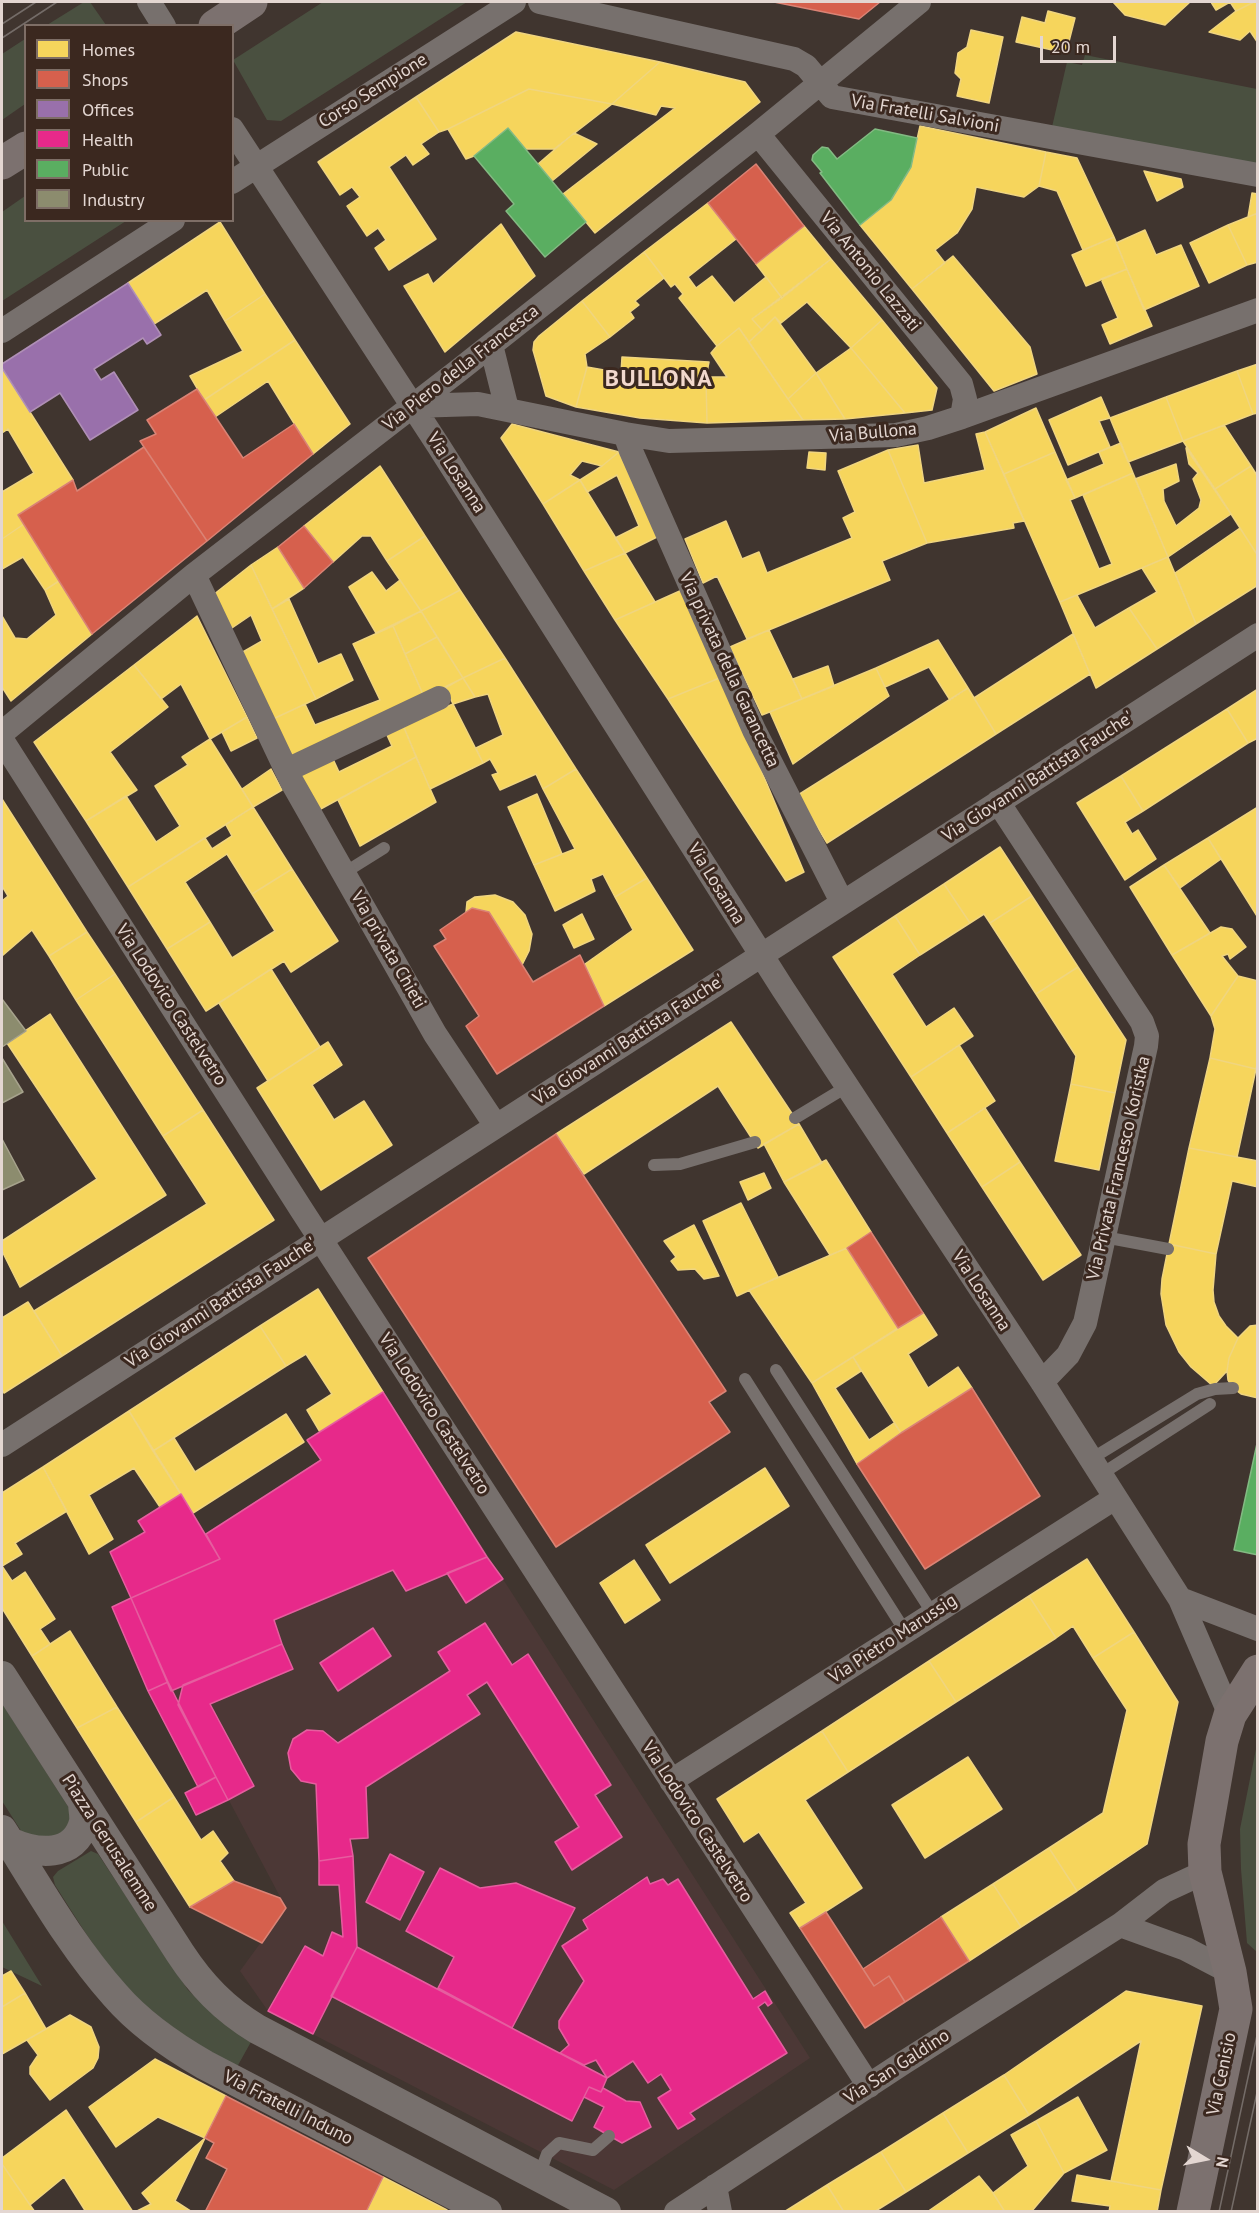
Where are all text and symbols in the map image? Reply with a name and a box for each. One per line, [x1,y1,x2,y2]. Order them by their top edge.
legend [24,24,234,222]
scale bar [1043,24,1120,62]
text: 20 m [1051,35,1090,58]
text: Homes [82,38,135,61]
street label: Corso Sempione [315,49,431,133]
text: Shops [82,68,128,91]
street label: Via Fratelli Salvioni [849,90,1001,138]
text: Offices [82,98,134,121]
text: Health [82,128,133,151]
text: Public [82,158,129,181]
text: Industry [82,188,145,211]
street label: Via Antonio Lazzati [815,208,925,336]
street label: Via Piero della Francesca [379,300,543,436]
district label: BULLONA [605,365,713,393]
street label: Via Bullona [828,418,918,448]
street label: Via Losanna [422,429,490,517]
street label: Via privata della Garancetta [674,569,784,771]
street label: Via Giovanni Battista Fauche' [938,707,1138,847]
street label: Via Losanna [683,839,749,929]
street label: Via privata Chieti [346,887,430,1013]
street label: Via Lodovico Castelvetro [111,920,231,1090]
street label: Via Giovanni Battista Fauche' [529,970,729,1110]
street label: Via Privata Francesco Koristka [1083,1054,1155,1282]
street label: Via Giovanni Battista Fauche' [121,1233,321,1373]
street label: Via Losanna [947,1247,1015,1335]
street label: Via Lodovico Castelvetro [374,1329,494,1499]
street label: Via Pietro Marussig [825,1590,961,1688]
street label: Via Lodovico Castelvetro [637,1737,757,1907]
street label: Piazza Gerusalemme [57,1770,161,1916]
street label: Via San Galdino [840,2025,954,2109]
street label: Via Cenisio [1203,2031,1241,2117]
street label: Via Fratelli Induno [220,2066,356,2150]
north arrow [1175,2129,1235,2189]
text: N [1212,2155,1233,2169]

